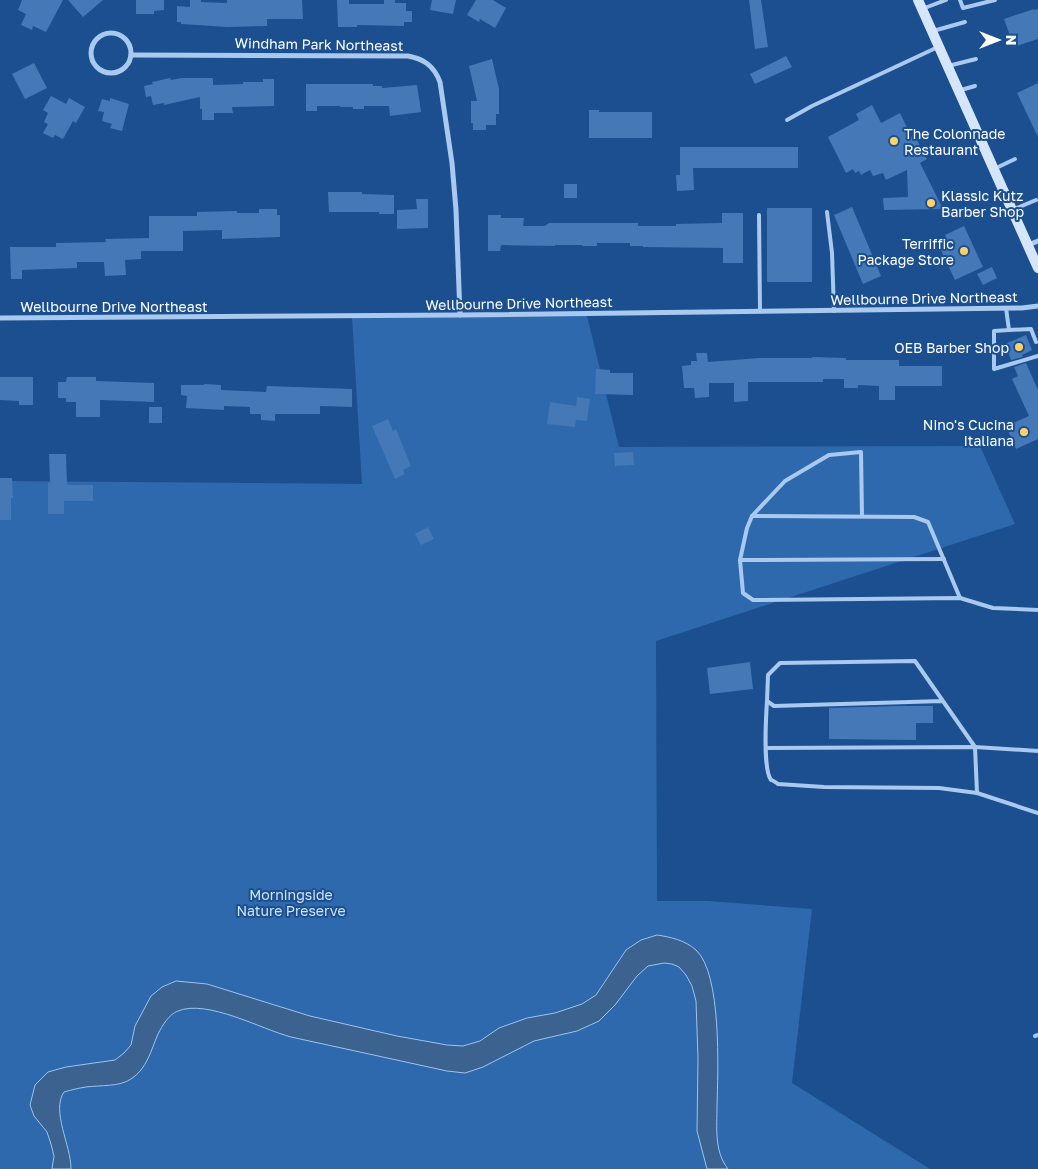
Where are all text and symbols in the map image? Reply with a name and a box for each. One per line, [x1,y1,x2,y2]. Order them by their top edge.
north arrow [973,15,1023,65]
street label: Windham Park Northeast [235,34,403,54]
text: N [1003,35,1020,45]
place label: The Colonnade Restaurant [904,125,1005,158]
marker: The Colonnade Restaurant [888,135,900,147]
place label: Klassic Kutz Barber Shop [941,187,1024,220]
marker: Klassic Kutz Barber Shop [925,197,937,209]
place label: Terriffic Package Store [857,235,954,268]
marker: Terriffic Package Store [958,245,970,257]
street label: Wellbourne Drive Northeast [830,288,1018,308]
street label: Wellbourne Drive Northeast [425,293,613,313]
street label: Wellbourne Drive Northeast [20,298,208,315]
place label: OEB Barber Shop [894,339,1009,356]
marker: OEB Barber Shop [1013,341,1025,353]
place label: Nino's Cucina Italiana [923,416,1014,449]
marker: Nino's Cucina Italiana [1018,426,1030,438]
park label: Morningside Nature Preserve [236,886,346,919]

